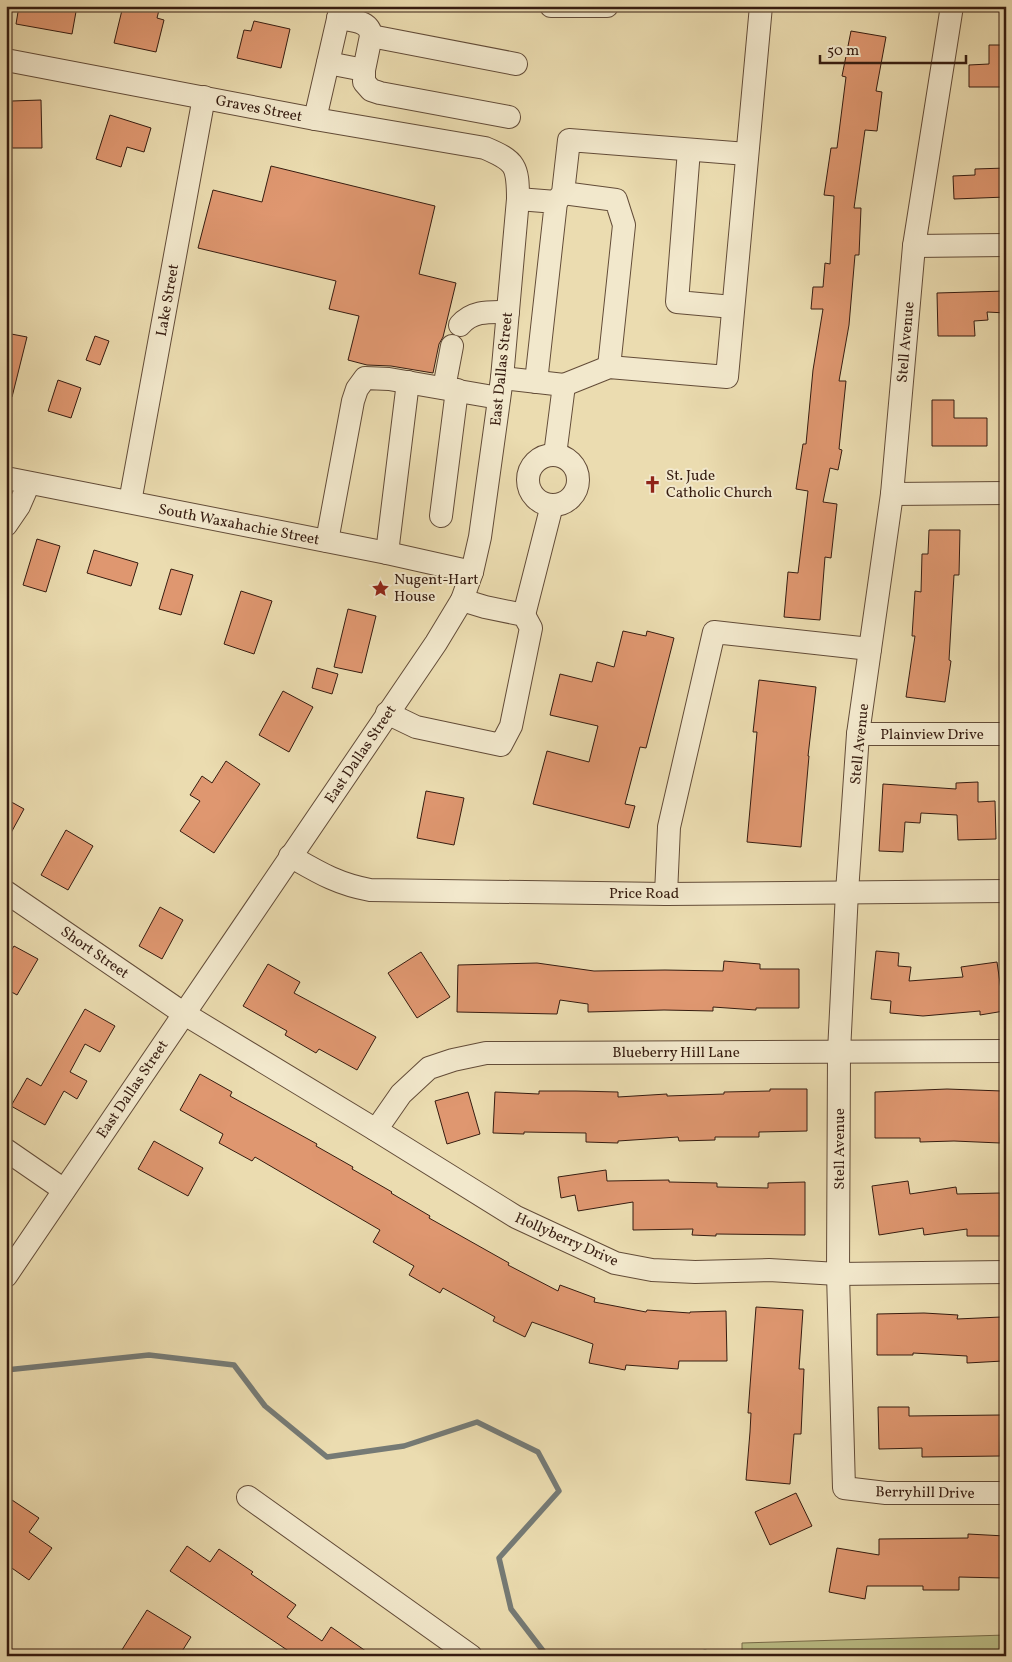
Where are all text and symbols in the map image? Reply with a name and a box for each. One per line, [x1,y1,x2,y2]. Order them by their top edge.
scale bar [820,32,966,64]
text: 50 m [827,41,859,62]
street label: Graves Street [214,91,304,128]
street label: Lake Street [152,262,185,338]
street label: Stell Avenue [892,301,921,384]
street label: East Dallas Street [486,311,519,427]
place label: St. Jude Catholic Church [666,466,773,504]
church icon: St. Jude Catholic Church [642,474,662,494]
street label: South Waxahachie Street [156,500,321,551]
place label: Nugent-Hart House [394,570,478,608]
place icon: Nugent-Hart House [370,578,390,598]
street label: East Dallas Street [320,701,402,808]
street label: Stell Avenue [846,703,875,786]
street label: Plainview Drive [880,725,984,746]
street label: Price Road [609,884,679,905]
street label: Short Street [56,922,133,985]
street label: East Dallas Street [92,1036,174,1143]
street label: Blueberry Hill Lane [612,1043,740,1064]
street label: Stell Avenue [830,1108,851,1190]
street label: Hollyberry Drive [511,1208,622,1273]
street label: Berryhill Drive [875,1482,975,1505]

